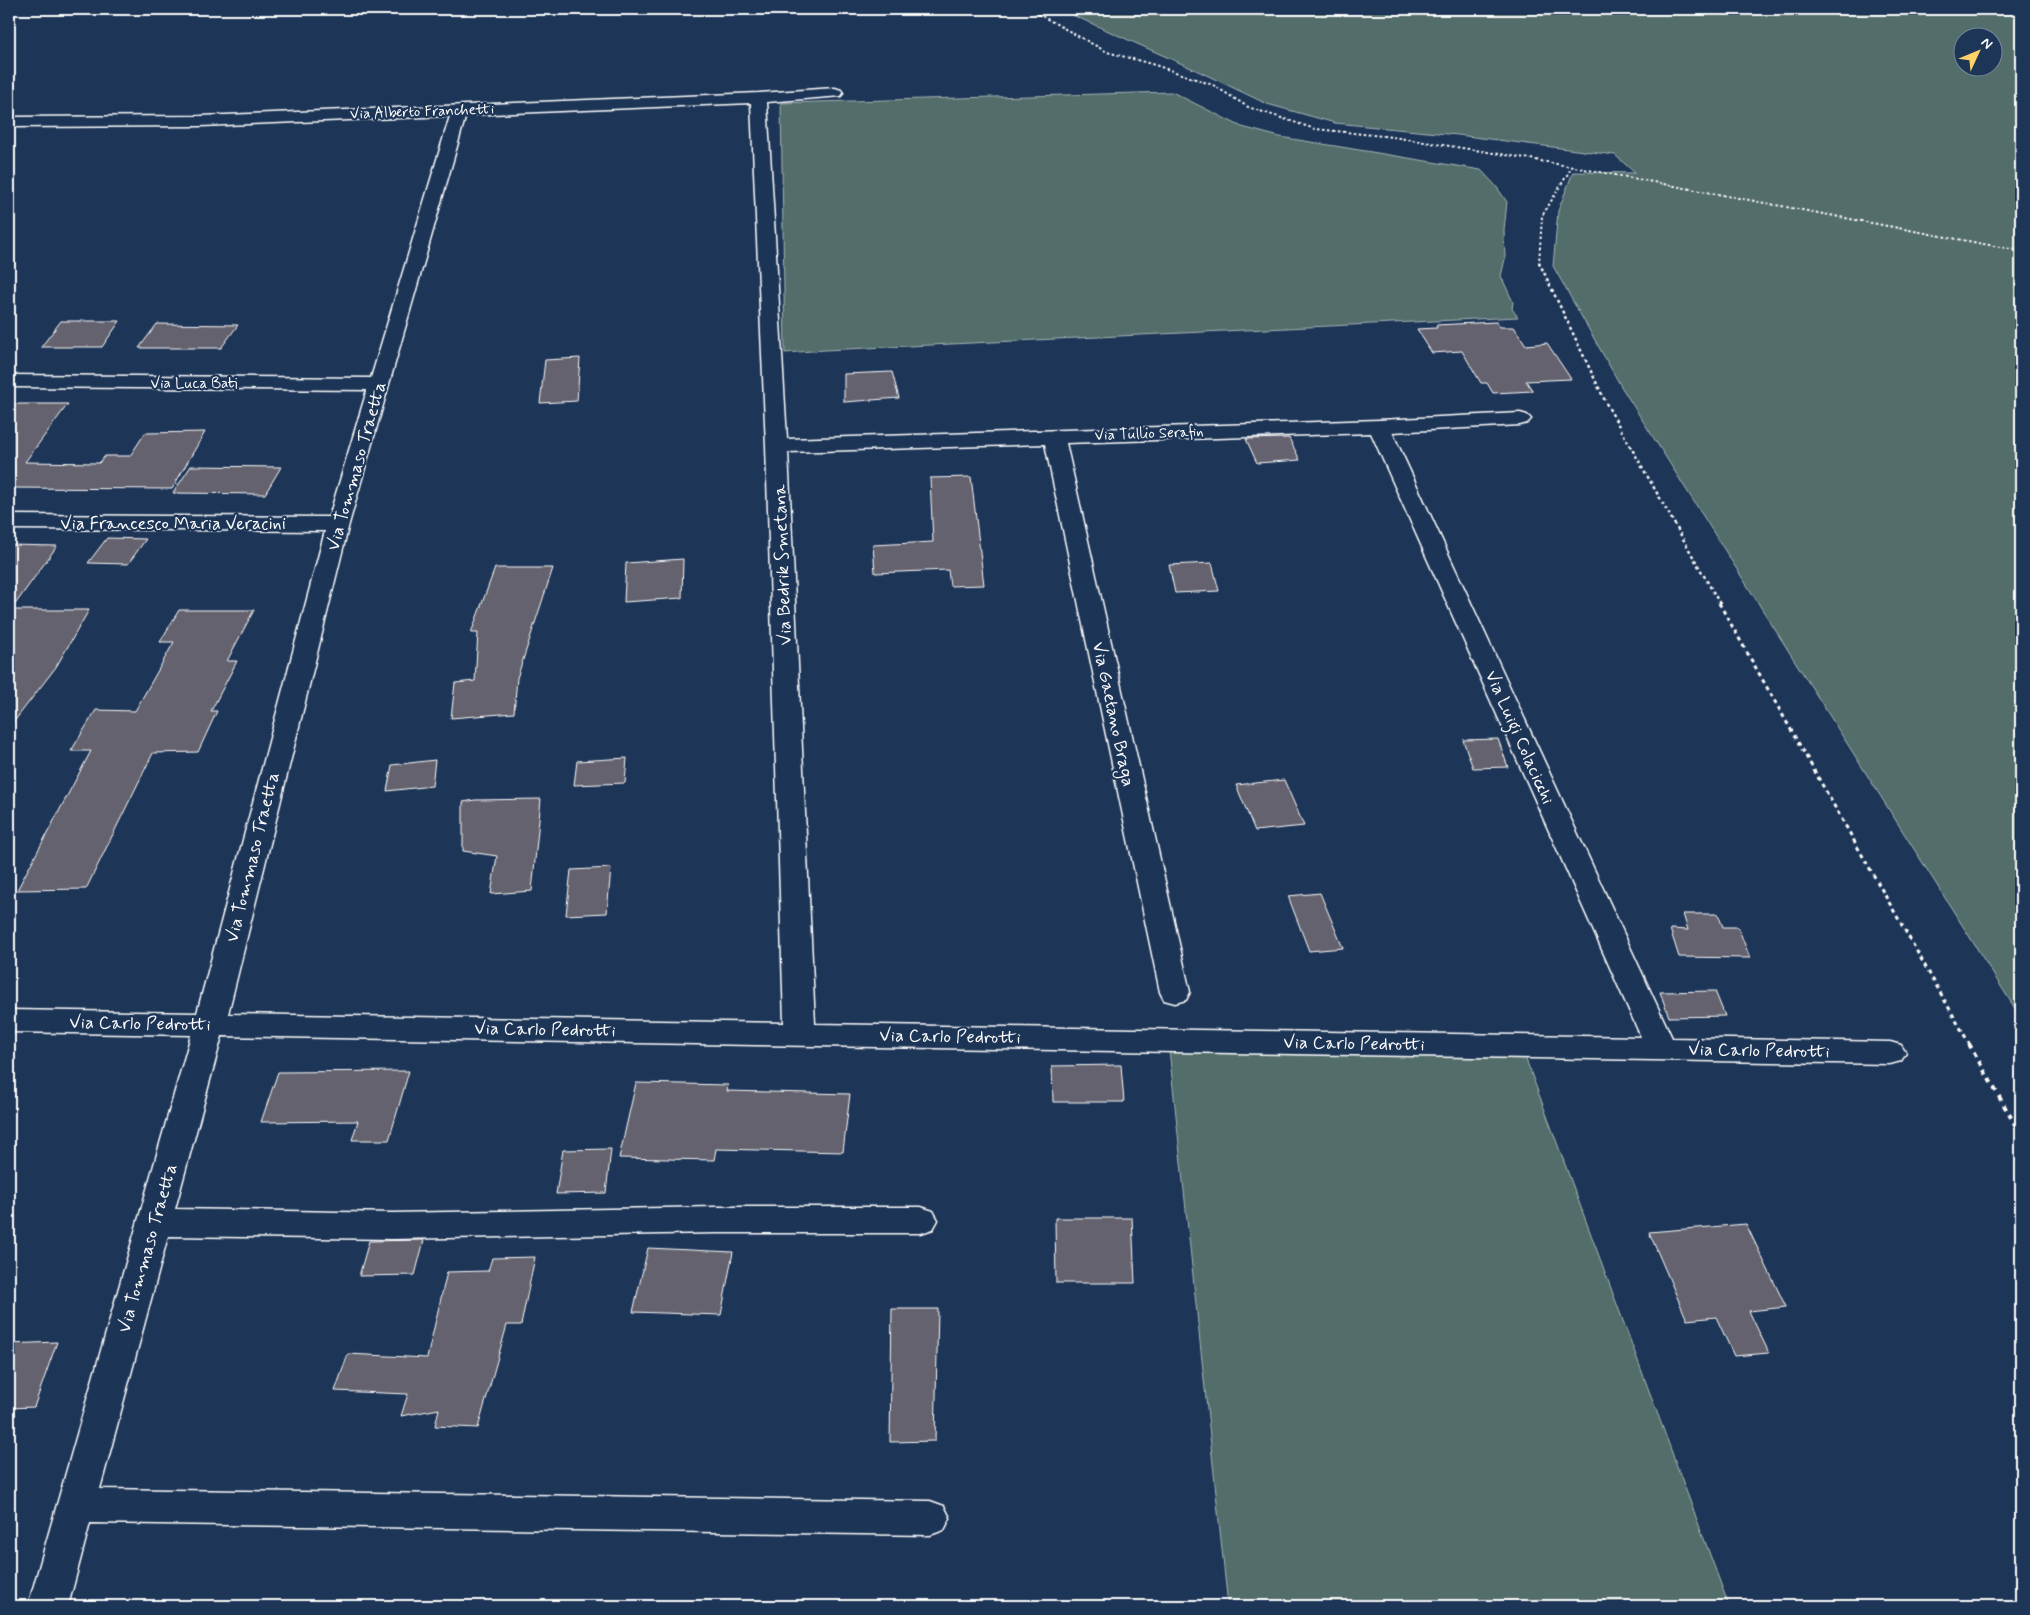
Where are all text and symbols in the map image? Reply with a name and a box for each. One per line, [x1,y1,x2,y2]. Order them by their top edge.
north arrow [1952,28,2002,78]
text: N [1977,34,1996,53]
street label: Via Alberto Franchetti [350,99,494,125]
street label: Via Luca Bati [151,374,238,394]
street label: Via Tommaso Traetta [321,379,393,554]
street label: Via Tullio Serafin [1094,422,1204,446]
street label: Via Bedrik Smetana [768,484,798,646]
street label: Via Francesco Maria Veracini [60,512,286,536]
street label: Via Gaetano Braga [1085,640,1140,789]
street label: Via Luigi Colacicchi [1477,667,1559,809]
street label: Via Tommaso Traetta [220,770,286,945]
street label: Via Carlo Pedrotti [69,1011,211,1037]
street label: Via Carlo Pedrotti [474,1017,616,1043]
street label: Via Carlo Pedrotti [879,1024,1021,1050]
street label: Via Carlo Pedrotti [1283,1031,1425,1057]
street label: Via Carlo Pedrotti [1688,1038,1830,1064]
street label: Via Tommaso Traetta [112,1161,184,1336]

